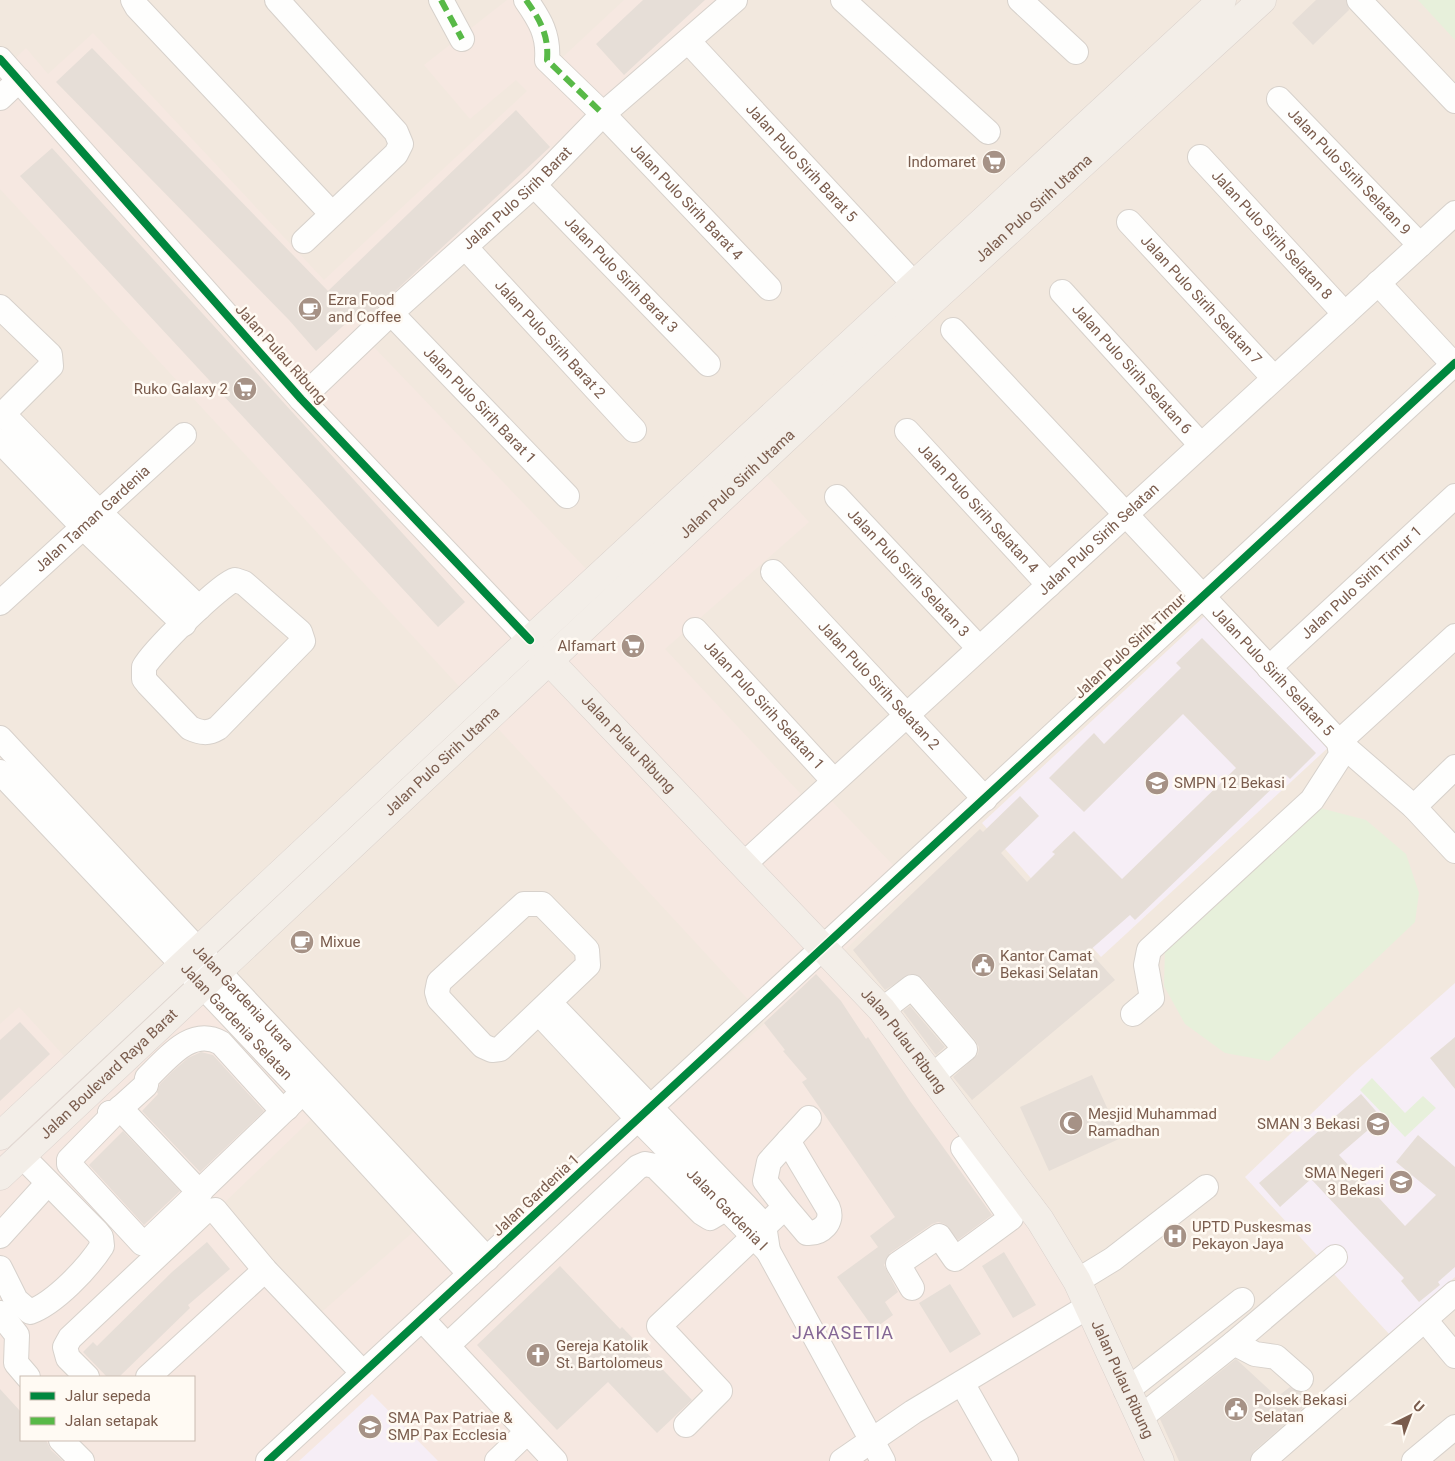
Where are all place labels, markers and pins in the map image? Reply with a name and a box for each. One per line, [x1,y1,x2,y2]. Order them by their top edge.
supermarket icon: Indomaret [981,149,1007,175]
place label: Indomaret [908,153,976,171]
place label: Ezra Food and Coffee [328,291,401,326]
cafe icon: Ezra Food and Coffee [297,296,323,322]
supermarket icon: Ruko Galaxy 2 [232,376,258,402]
place label: Ruko Galaxy 2 [134,380,228,398]
supermarket icon: Alfamart [620,633,646,659]
place label: Alfamart [558,637,616,655]
school or university icon: SMPN 12 Bekasi [1144,770,1170,796]
place label: SMPN 12 Bekasi [1174,774,1285,792]
cafe icon: Mixue [289,929,315,955]
place label: Mixue [320,933,360,951]
place label: Kantor Camat Bekasi Selatan [1000,947,1098,982]
public building icon: Kantor Camat Bekasi Selatan [970,952,996,978]
place label: Mesjid Muhammad Ramadhan [1088,1105,1217,1140]
mosque icon: Mesjid Muhammad Ramadhan [1058,1110,1084,1136]
school or university icon: SMAN 3 Bekasi [1365,1111,1391,1137]
place label: SMAN 3 Bekasi [1257,1115,1360,1133]
place label: SMA Negeri 3 Bekasi [1305,1164,1384,1199]
school or university icon: SMA Negeri 3 Bekasi [1388,1169,1414,1195]
place label: UPTD Puskesmas Pekayon Jaya [1192,1218,1311,1253]
hospital icon: UPTD Puskesmas Pekayon Jaya [1162,1223,1188,1249]
place label: Gereja Katolik St. Bartolomeus [556,1337,663,1372]
church icon: Gereja Katolik St. Bartolomeus [525,1342,551,1368]
place label: Polsek Bekasi Selatan [1254,1391,1347,1426]
public building icon: Polsek Bekasi Selatan [1223,1396,1249,1422]
place label: SMA Pax Patriae & SMP Pax Ecclesia [388,1409,513,1444]
school or university icon: SMA Pax Patriae & SMP Pax Ecclesia [357,1414,383,1440]

